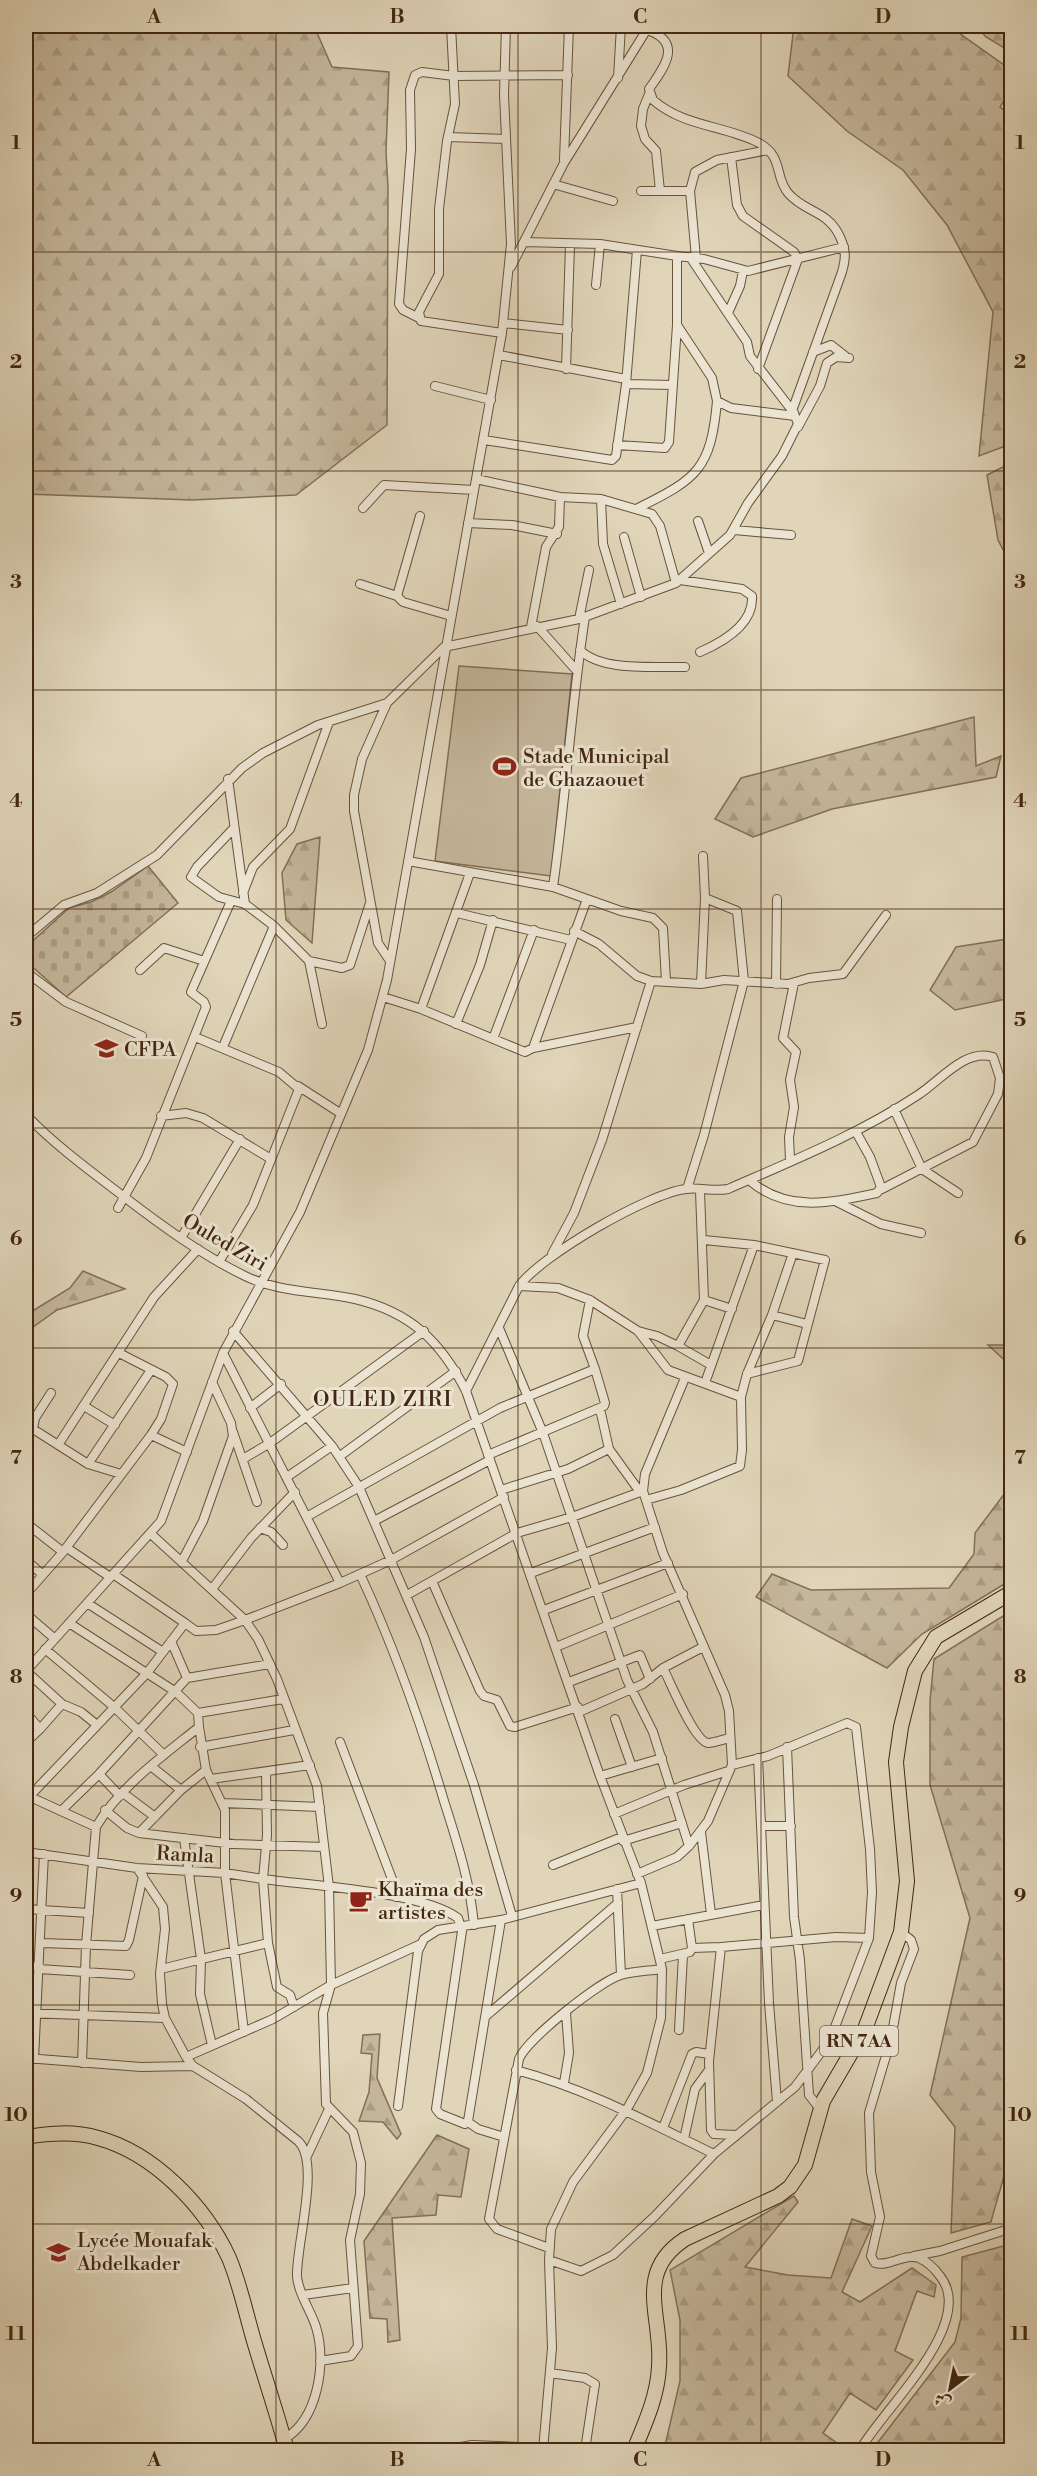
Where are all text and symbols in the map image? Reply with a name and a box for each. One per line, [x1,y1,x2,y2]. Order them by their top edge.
text: A [146,5,162,30]
text: B [389,5,405,30]
text: C [633,5,647,30]
text: D [875,5,891,30]
text: 1 [11,131,21,156]
text: 1 [1015,131,1025,156]
text: 2 [10,350,22,375]
text: 2 [1014,350,1026,375]
text: 3 [10,570,22,595]
text: 3 [1014,570,1026,595]
place label: Stade Municipal de Ghazaouet [523,745,670,793]
sports icon: Stade Municipal de Ghazaouet [492,754,518,780]
text: 4 [9,789,23,814]
text: 4 [1013,789,1027,814]
text: 5 [10,1008,22,1033]
text: 5 [1014,1008,1026,1033]
school or university icon: CFPA [93,1036,119,1062]
place label: CFPA [124,1038,178,1063]
street label: Ouled Ziri [177,1209,271,1278]
text: 6 [10,1227,23,1252]
text: 6 [1014,1227,1027,1252]
district label: OULED ZIRI [313,1387,453,1413]
text: 7 [10,1446,22,1471]
text: 7 [1014,1446,1026,1471]
text: 8 [10,1665,23,1690]
text: 8 [1014,1665,1027,1690]
street label: Ramla [155,1841,215,1870]
place label: Khaïma des artistes [378,1878,483,1926]
text: 9 [10,1884,22,1909]
text: 9 [1014,1884,1026,1909]
cafe icon: Khaïma des artistes [347,1888,373,1914]
road number: RN 7AA [820,2026,898,2056]
text: 10 [4,2103,28,2128]
text: 10 [1008,2103,1032,2128]
place label: Lycée Mouafak Abdelkader [76,2229,213,2277]
school or university icon: Lycée Mouafak Abdelkader [46,2239,72,2265]
text: 11 [6,2322,26,2347]
text: 11 [1010,2322,1030,2347]
north arrow [920,2359,980,2419]
text: ش [931,2388,955,2414]
text: A [146,2448,162,2473]
text: B [389,2448,405,2473]
text: C [633,2448,647,2473]
text: D [875,2448,891,2473]

